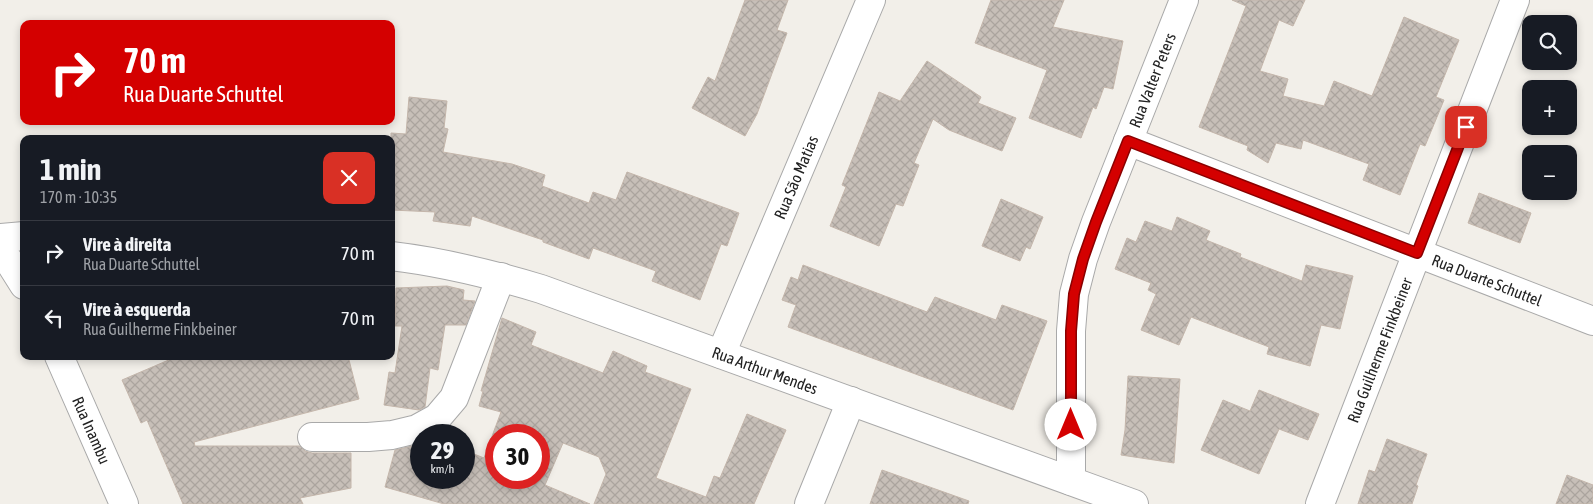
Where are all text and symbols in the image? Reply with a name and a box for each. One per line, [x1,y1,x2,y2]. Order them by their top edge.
map controls [1522,15,1577,200]
button: search [1522,15,1577,70]
street label: Rua Valter Peters [1125,30,1179,130]
icon: right [40,40,105,105]
text: 70 m [123,40,186,80]
button: + [1522,80,1577,135]
text: Rua Duarte Schuttel [123,81,283,107]
pin [1445,106,1487,148]
icon: arrive [1452,113,1480,141]
street label: Rua São Matias [770,132,822,222]
button: − [1522,145,1577,200]
text: 1 min [40,152,101,186]
button: close [323,152,375,204]
text: 170 m · 10:35 [40,188,117,206]
text: Vire à direita [83,233,171,255]
icon: right [40,239,68,267]
text: 70 m [341,242,375,264]
street label: Rua Duarte Schuttel [1429,251,1545,310]
text: Rua Duarte Schuttel [83,255,200,273]
street label: Rua Guilherme Finkbeiner [1343,275,1416,425]
text: Vire à esquerda [83,298,191,320]
icon: left [40,304,68,332]
text: 70 m [341,307,375,329]
text: Rua Guilherme Finkbeiner [83,320,236,338]
street label: Rua Arthur Mendes [710,343,821,398]
street label: Rua Inambu [69,394,114,467]
position arrow [1044,398,1096,450]
speed limit sign: 30 [485,424,550,489]
text: 29 [431,436,454,464]
text: km/h [431,462,454,476]

